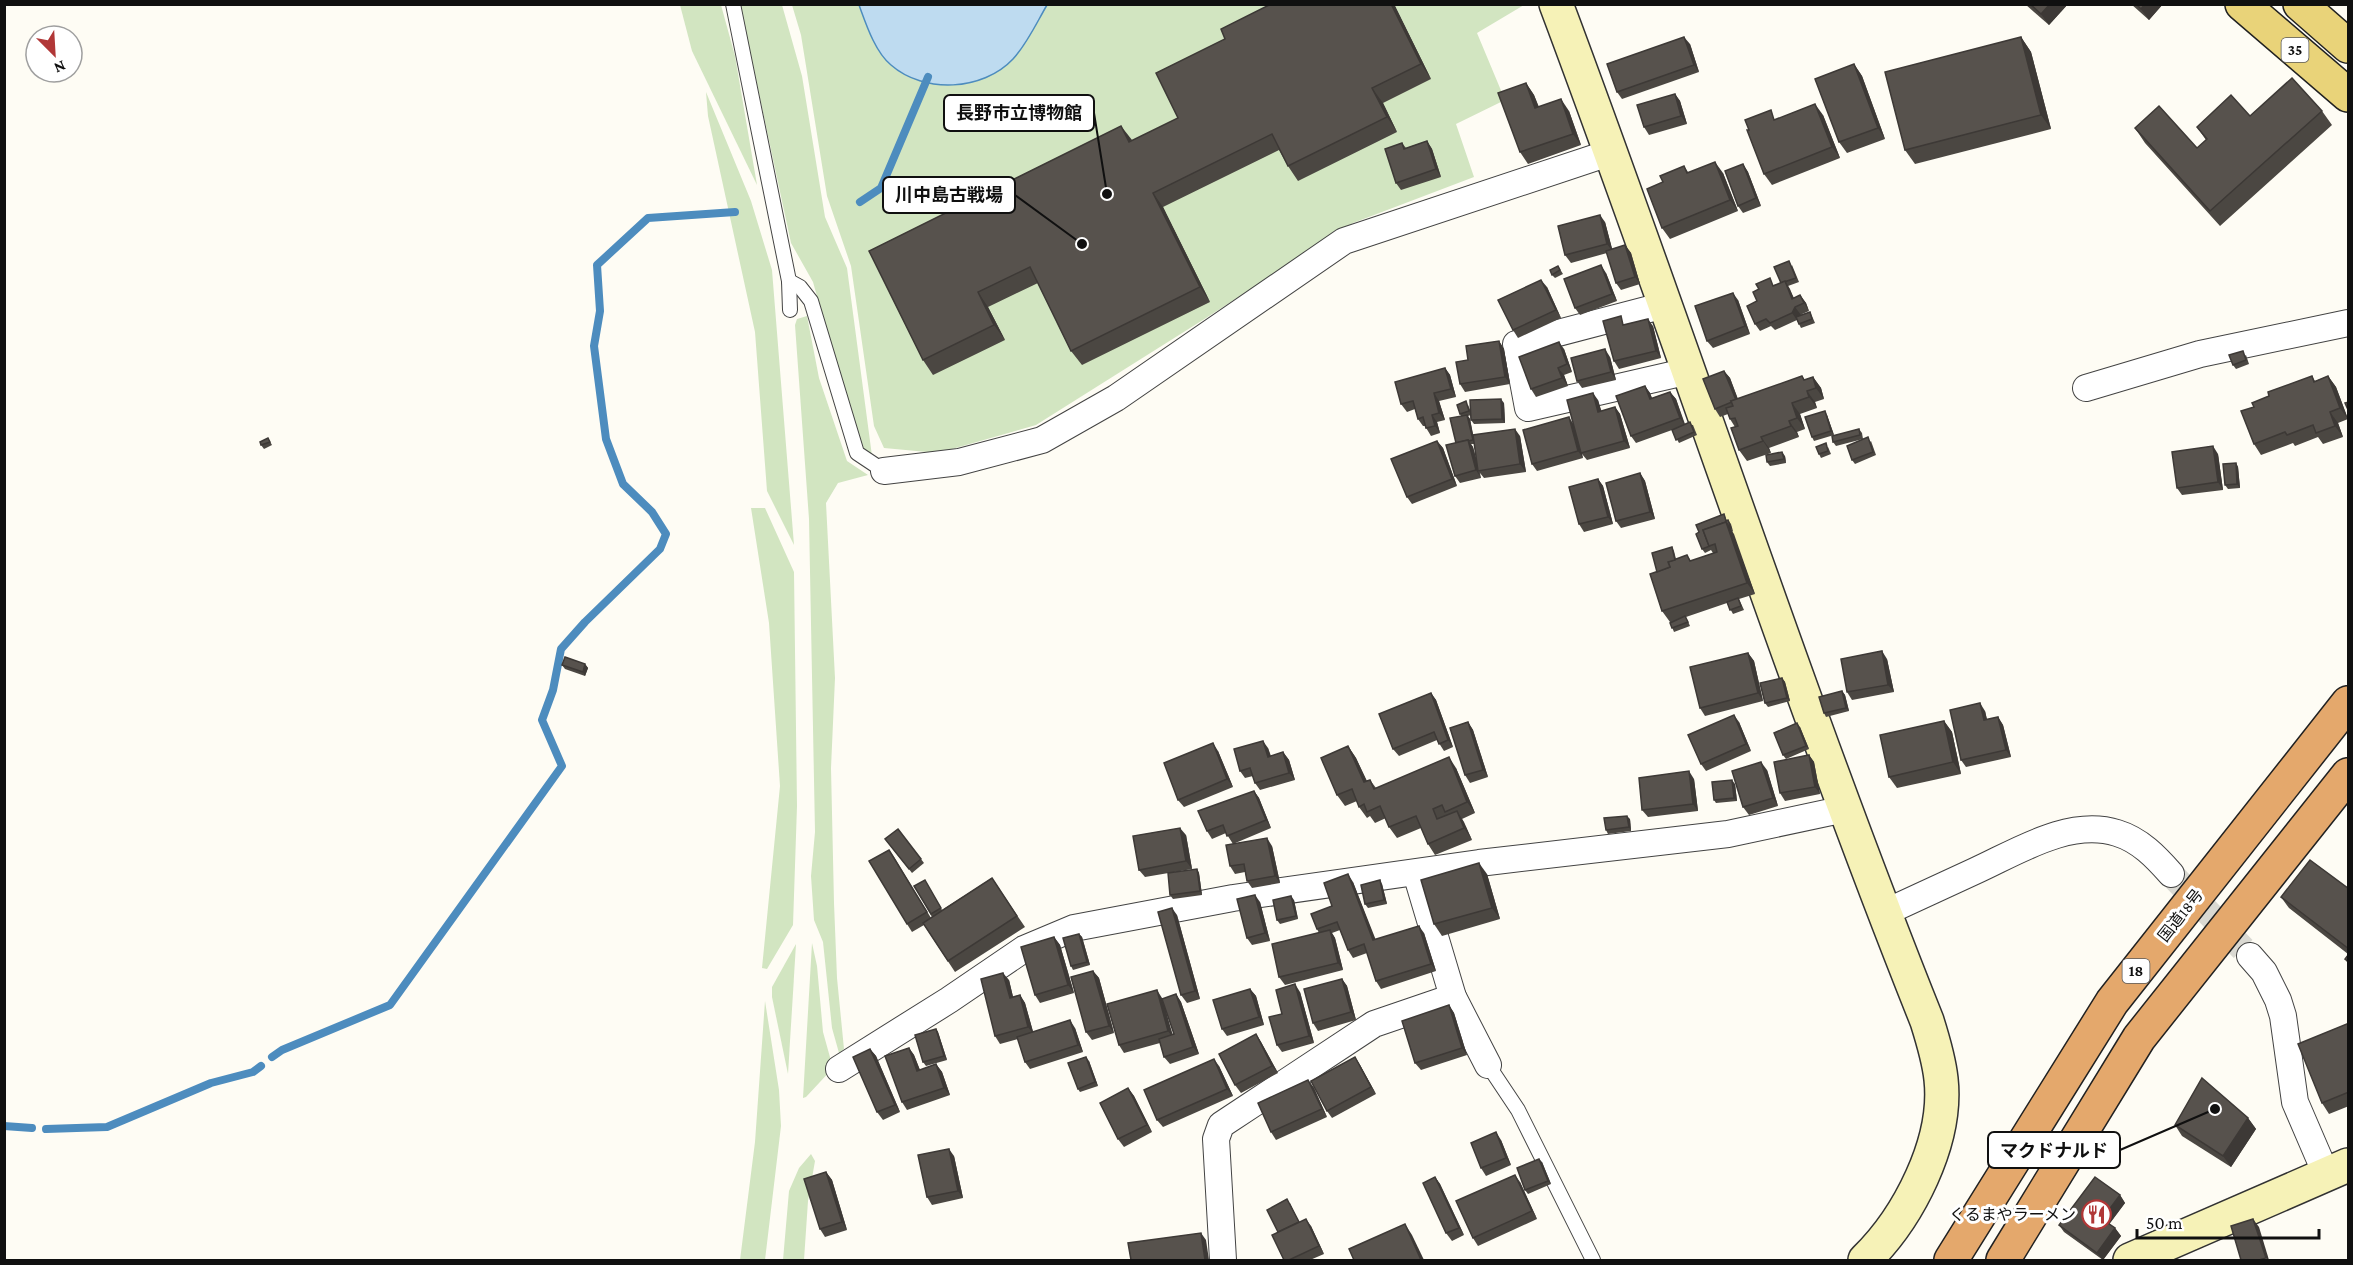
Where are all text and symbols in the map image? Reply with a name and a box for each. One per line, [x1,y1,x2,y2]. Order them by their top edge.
north arrow [24,24,84,84]
road number: 35 [2282,38,2308,62]
text: N [51,57,68,77]
callout: 長野市立博物館 [944,95,1094,131]
text: 長野市立博物館 [956,103,1082,123]
callout: 川中島古戦場 [883,177,1015,213]
text: 川中島古戦場 [895,185,1003,205]
street label: 国道18号 [2155,886,2206,945]
road number: 18 [2122,959,2150,983]
callout: マクドナルド [1988,1132,2120,1168]
text: マクドナルド [2000,1141,2108,1161]
restaurant icon: くるまやラーメン [2081,1198,2113,1230]
scale bar [2137,1202,2318,1240]
place label: くるまやラーメン [1949,1206,2076,1223]
text: 50 m [2146,1213,2183,1233]

